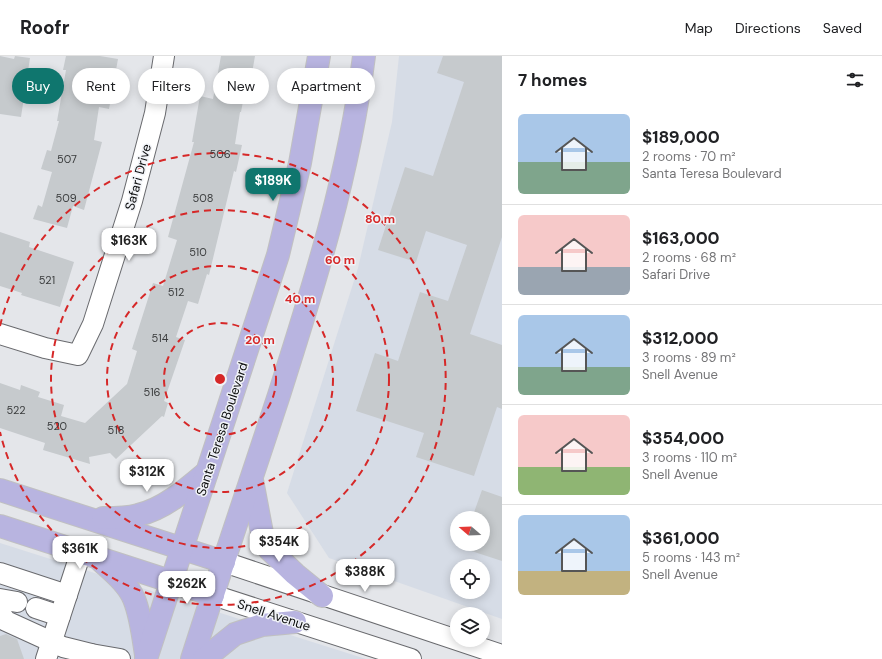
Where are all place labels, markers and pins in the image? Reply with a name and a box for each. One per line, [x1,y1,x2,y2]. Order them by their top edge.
pin: $189K [245,168,301,202]
pin: $163K [101,228,157,262]
centre of rings [213,372,227,386]
pin: $312K [119,459,175,493]
pin: $354K [251,529,307,563]
pin: $361K [52,536,108,570]
pin: $388K [337,559,393,593]
pin: $262K [159,571,215,605]

